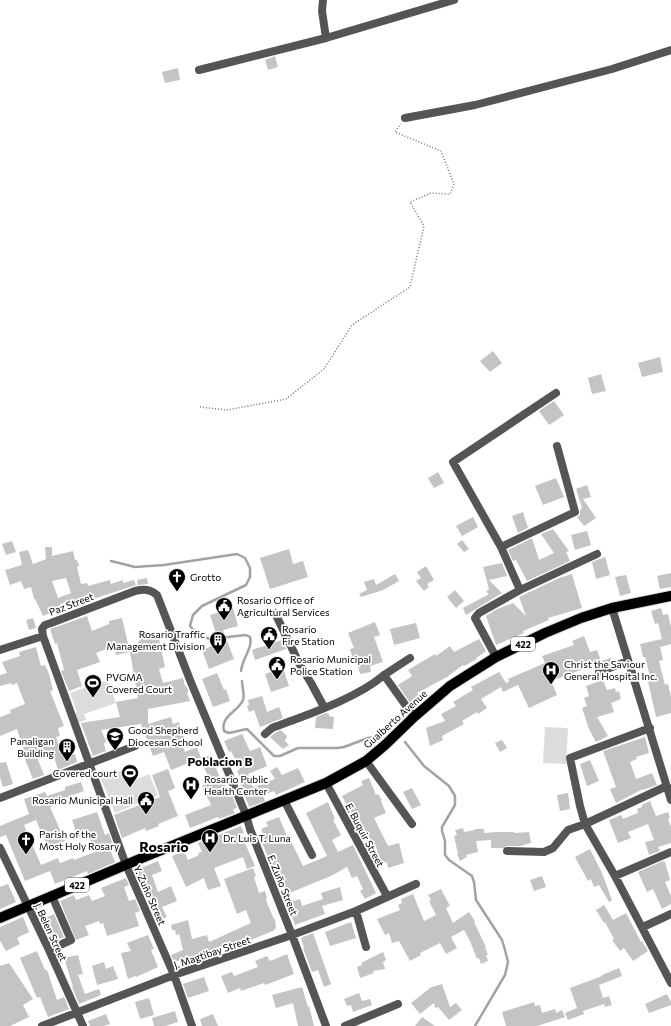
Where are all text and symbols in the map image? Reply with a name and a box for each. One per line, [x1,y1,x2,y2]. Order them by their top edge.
church icon: Grotto [167,567,187,592]
place label: Grotto [190,571,221,583]
street label: Paz Street [47,590,95,618]
place label: Rosario Office of Agricultural Services [237,594,330,618]
public building icon: Rosario Office of Agricultural Services [214,596,234,621]
place label: Rosario Fire Station [282,623,335,647]
public building icon: Rosario Fire Station [259,625,279,650]
place label: Rosario Traffic Management Division [107,628,205,652]
building icon: Rosario Traffic Management Division [208,630,228,655]
road number: 422 [511,637,535,651]
place label: Rosario Municipal Police Station [290,653,371,677]
public building icon: Rosario Municipal Police Station [267,655,287,680]
place label: Christ the Saviour General Hospital Inc. [564,658,657,682]
hospital icon: Christ the Saviour General Hospital Inc. [541,660,561,685]
place label: PVGMA Covered Court [106,671,172,695]
sports icon: PVGMA Covered Court [83,673,103,698]
street label: Gualberto Avenue [361,687,429,751]
place label: Good Shepherd Diocesan School [128,724,203,748]
school or university icon: Good Shepherd Diocesan School [105,726,125,751]
place label: Panaligan Building [10,735,55,759]
building icon: Panaligan Building [57,737,77,762]
district label: Poblacion B [188,754,253,768]
sports icon: Covered court [120,763,140,788]
place label: Covered court [53,767,117,779]
place label: Rosario Public Health Center [204,773,268,797]
hospital icon: Rosario Public Health Center [181,775,201,800]
public building icon: Rosario Municipal Hall [136,790,156,815]
place label: Rosario Municipal Hall [32,794,133,806]
street label: E. Buquir Street [343,801,387,869]
place label: Parish of the Most Holy Rosary [39,828,119,852]
hospital icon: Dr. Luis T. Luna [200,828,220,853]
church icon: Parish of the Most Holy Rosary [16,830,36,855]
place label: Dr. Luis T. Luna [223,832,291,844]
district label: Rosario [139,838,189,855]
street label: E. Zuño Street [265,853,301,917]
street label: Y. Zuño Street [131,863,169,927]
road number: 422 [65,878,89,892]
street label: J. Belen Street [32,901,70,963]
street label: J. Magtibay Street [172,933,252,971]

